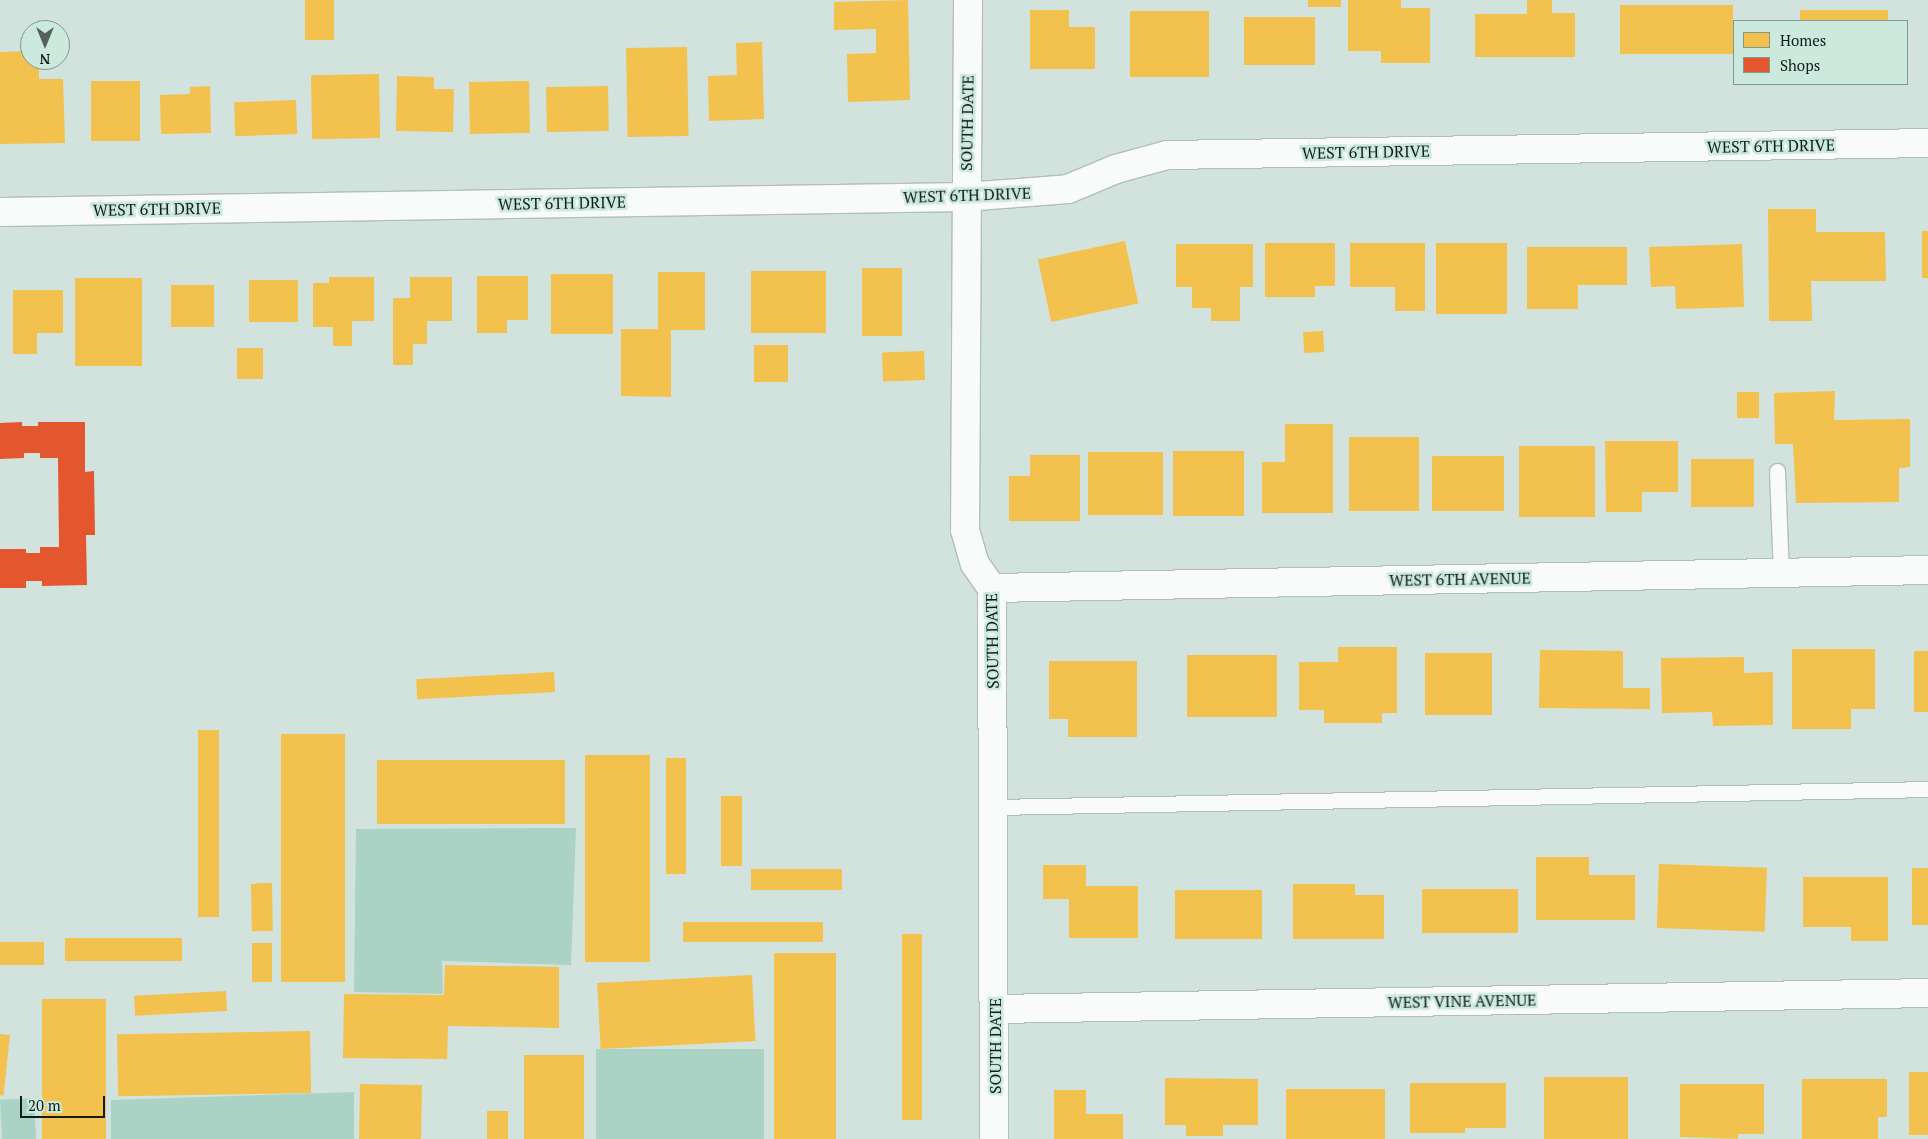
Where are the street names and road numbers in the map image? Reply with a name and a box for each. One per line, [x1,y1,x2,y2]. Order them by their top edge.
street label: SOUTH DATE [957,75,977,171]
street label: WEST 6TH DRIVE [1707,135,1835,157]
street label: WEST 6TH DRIVE [1302,141,1430,163]
street label: WEST 6TH DRIVE [903,183,1031,207]
street label: WEST 6TH DRIVE [498,192,626,214]
street label: WEST 6TH DRIVE [93,198,221,220]
street label: WEST 6TH AVENUE [1389,568,1531,590]
street label: SOUTH DATE [982,593,1002,689]
street label: WEST VINE AVENUE [1387,990,1537,1012]
street label: SOUTH DATE [985,998,1005,1094]

